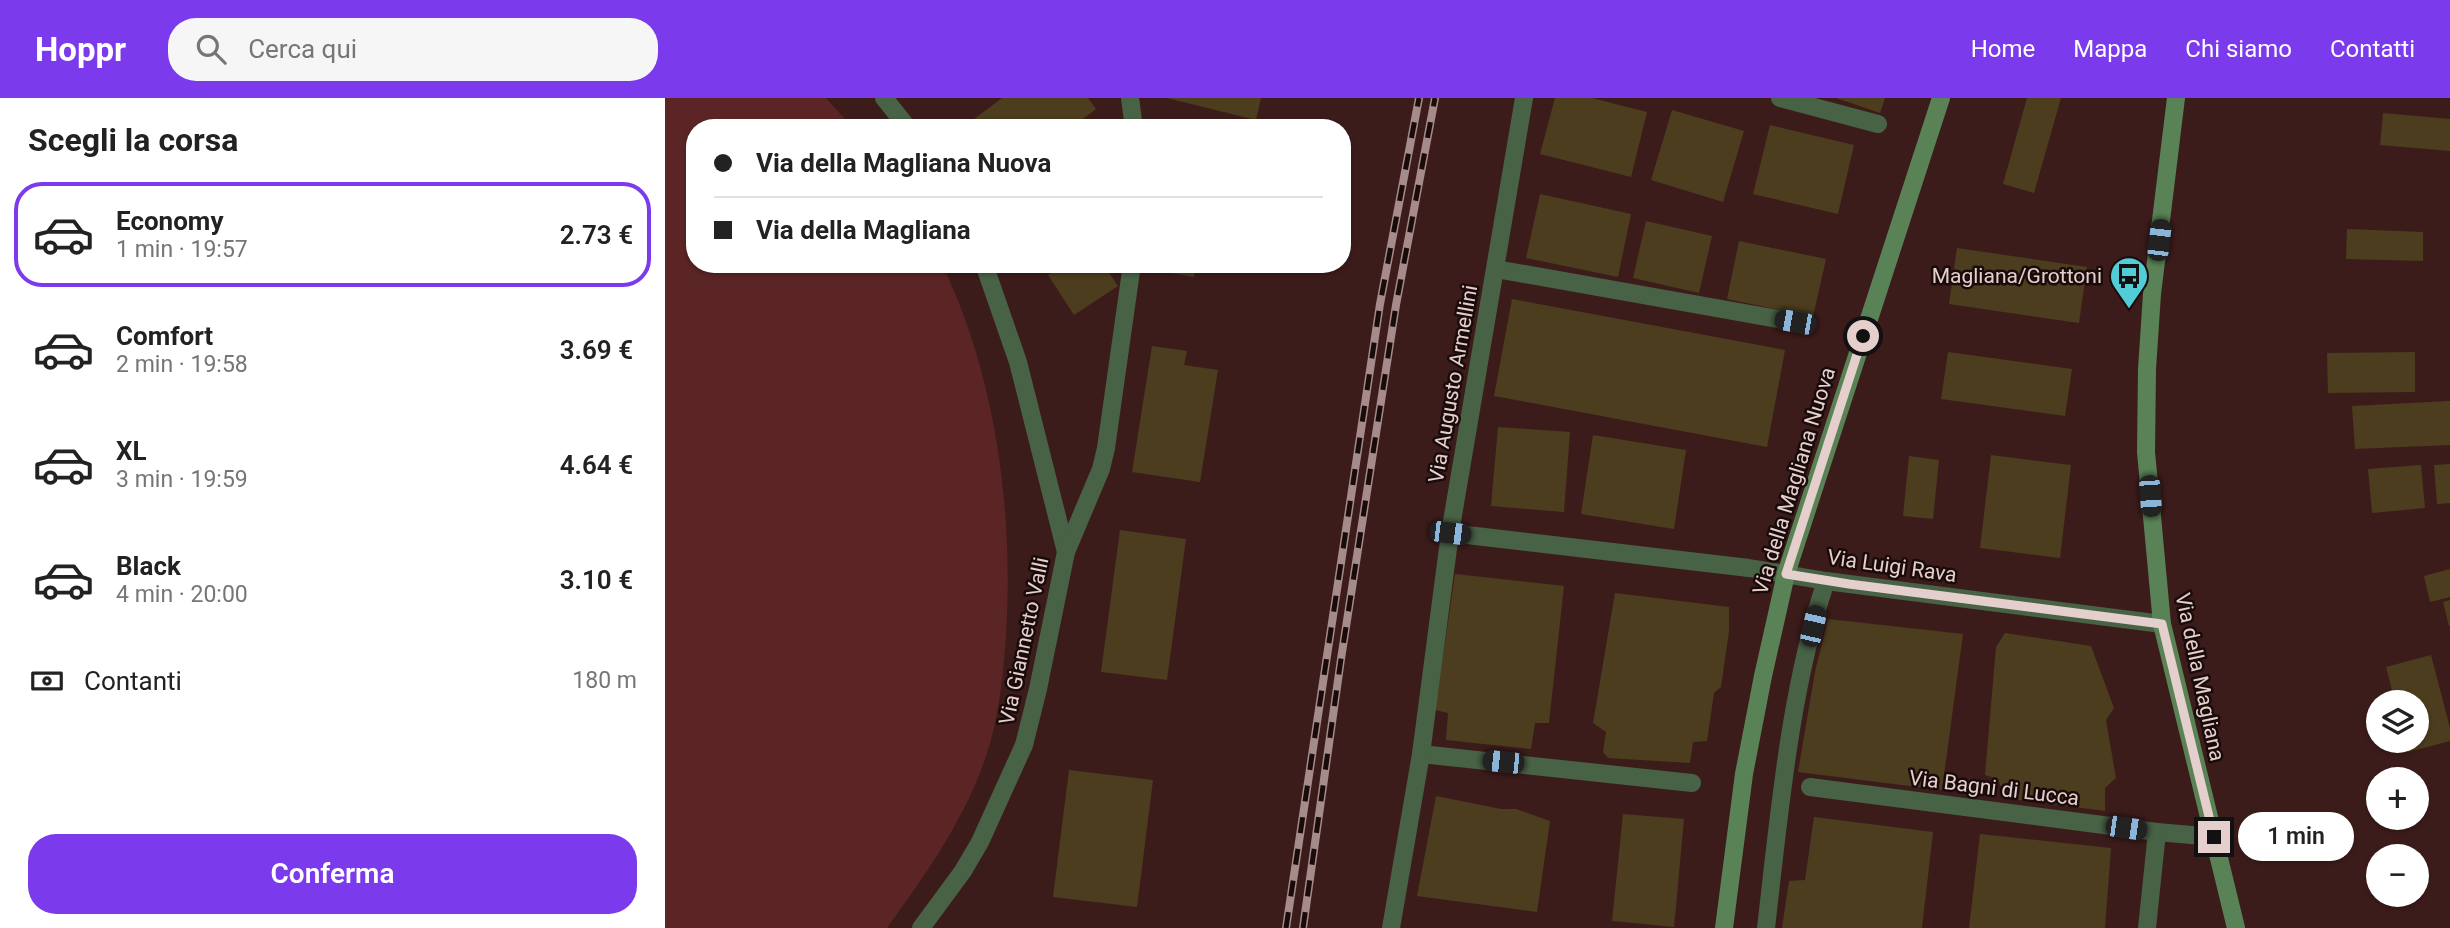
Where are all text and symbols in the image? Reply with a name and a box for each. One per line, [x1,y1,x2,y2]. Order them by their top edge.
search box [168,18,658,81]
text: Hoppr [35,30,126,69]
icon: search [192,30,230,68]
text: Cerca qui [248,34,357,64]
text: Home [1971,35,2035,63]
text: Mappa [2073,35,2147,63]
text: Chi siamo [2185,35,2292,63]
text: Contatti [2330,35,2415,63]
text: Scegli la corsa [28,121,238,159]
text: Via della Magliana Nuova [756,148,1052,178]
icon: car [32,203,95,266]
text: Economy [116,206,223,236]
text: Via della Magliana [756,215,971,245]
car [2147,218,2172,262]
text: 2.73 € [560,220,633,250]
text: 1 min · 19:57 [116,236,248,263]
bus stop icon: Magliana/Grottoni [2108,255,2150,310]
place label: Magliana/Grottoni [1932,264,2102,288]
street label: Via Augusto Armellini [1424,283,1482,485]
car [1773,308,1818,336]
icon: car [32,318,95,381]
route start [1847,320,1879,352]
text: Comfort [116,321,213,351]
text: 3.69 € [560,335,633,365]
text: 2 min · 19:58 [116,351,248,378]
street label: Via della Magliana Nuova [1748,365,1840,597]
icon: car [32,433,95,496]
text: XL [116,436,147,466]
text: 4.64 € [560,450,633,480]
text: 3 min · 19:59 [116,466,248,493]
car [2139,474,2162,518]
car [1428,520,1473,546]
street label: Via Luigi Rava [1826,545,1958,587]
icon: car [32,548,95,611]
text: Black [116,551,181,581]
street label: Via Giannetto Valli [995,555,1053,727]
text: 3.10 € [560,565,633,595]
text: 4 min · 20:00 [116,581,248,608]
street label: Via della Magliana [2170,591,2230,763]
car [1799,603,1828,649]
icon: cash [28,662,66,700]
text: Contanti [84,666,182,696]
text: 180 m [572,667,637,694]
map controls [2366,690,2429,907]
button: layers [2366,690,2429,753]
car [1482,749,1525,775]
street label: Via Bagni di Lucca [1908,766,2080,810]
button: + [2366,767,2429,830]
callout: 1 min [2239,812,2354,862]
car [2104,815,2149,841]
route end [2198,821,2230,853]
text: 1 min [2267,823,2325,850]
button: Conferma [28,834,637,914]
button: − [2366,844,2429,907]

